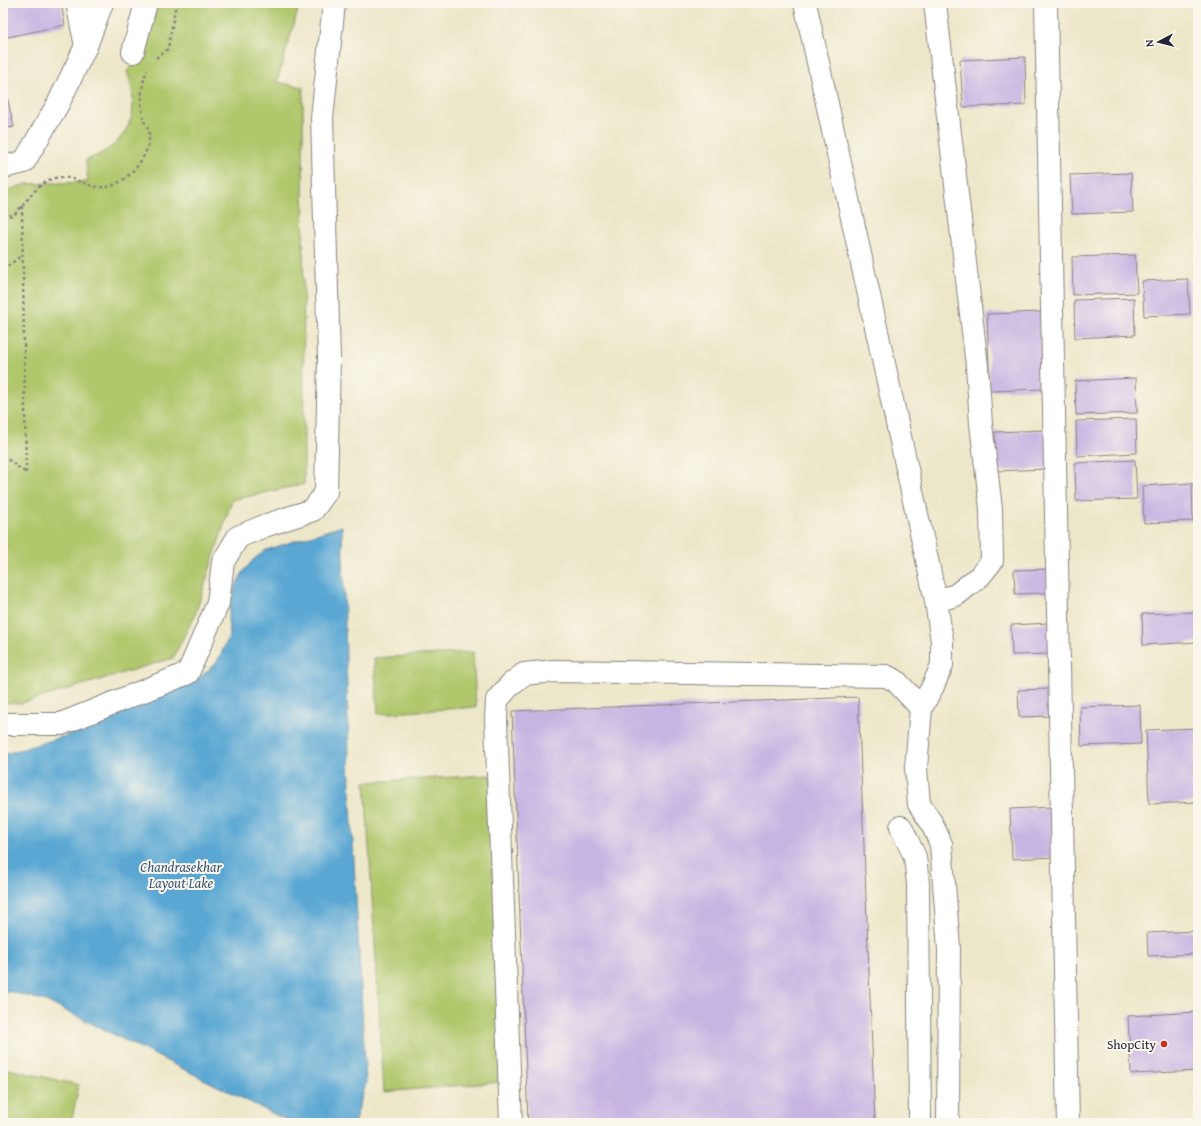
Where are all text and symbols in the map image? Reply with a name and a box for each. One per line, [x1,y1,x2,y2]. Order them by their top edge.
north arrow [1139,22,1179,62]
text: N [1141,38,1157,48]
water label: Chandrasekhar Layout Lake [140,857,222,893]
place label: ShopCity [1107,1035,1157,1054]
marker: ShopCity [1159,1039,1169,1049]

